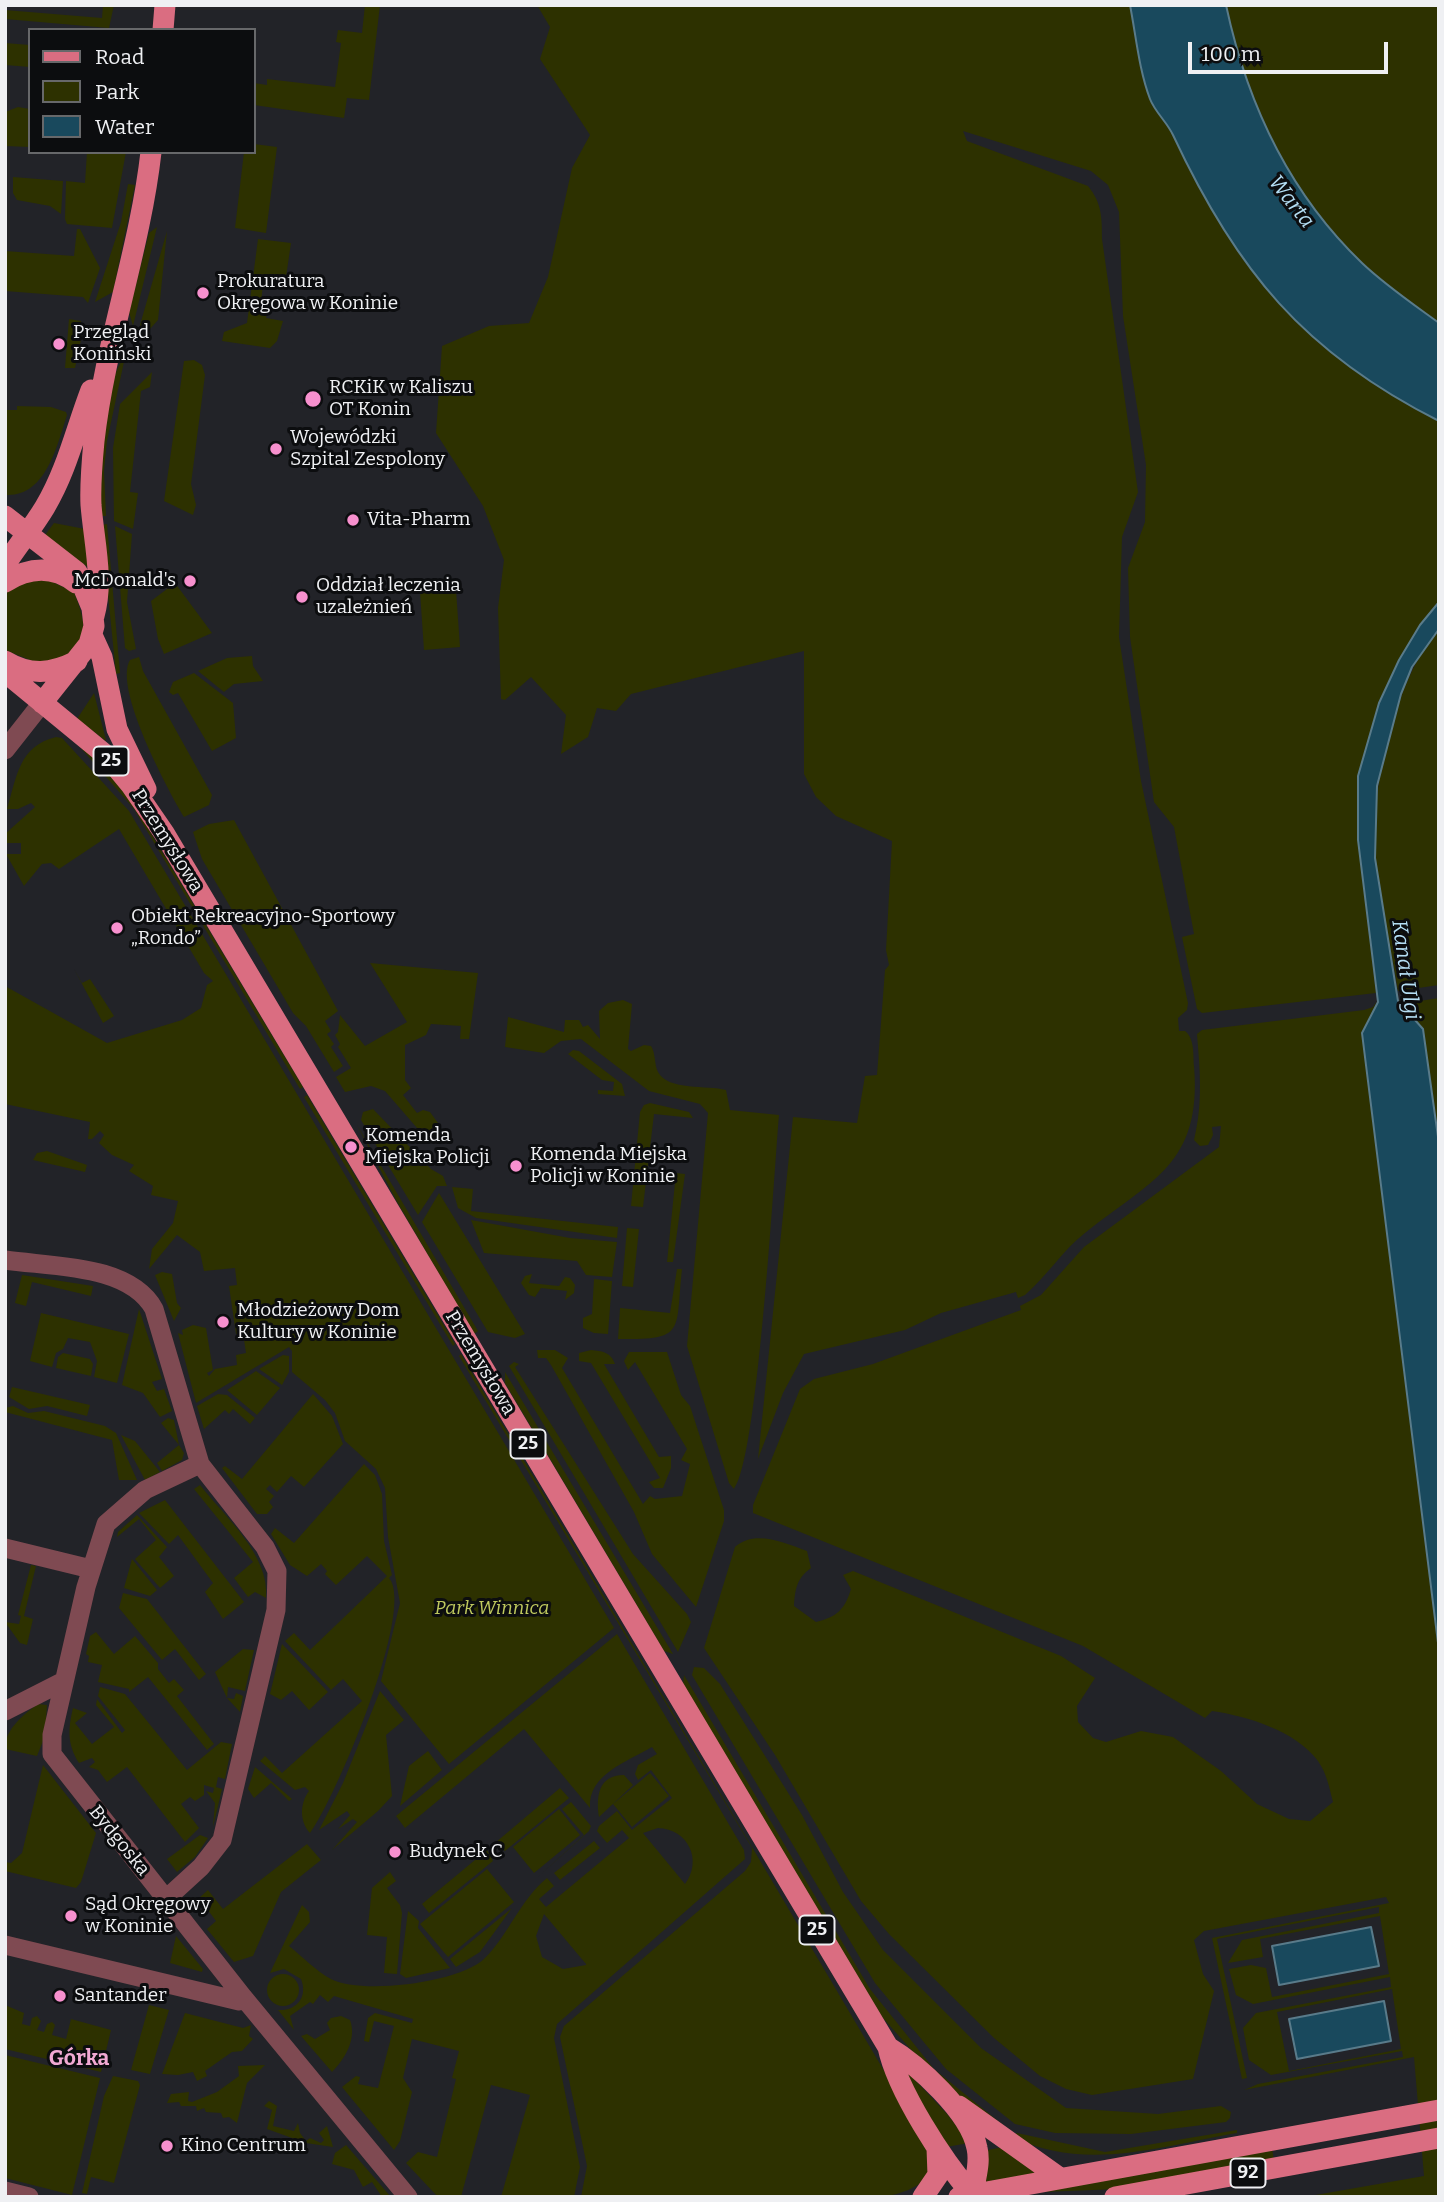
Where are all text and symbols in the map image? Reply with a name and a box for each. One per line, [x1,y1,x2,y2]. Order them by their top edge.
legend [28,28,256,154]
scale bar [1192,28,1392,72]
text: 100 m [1201,41,1261,67]
text: Road [95,44,144,70]
text: Park [95,79,139,105]
text: Water [95,114,154,140]
water label: Warta [1263,171,1319,233]
place label: Prokuratura Okręgowa w Koninie [217,271,398,315]
marker: Prokuratura Okręgowa w Koninie [195,285,211,301]
place label: Przegląd Koniński [73,322,151,366]
marker: Przegląd Koniński [51,336,67,352]
place label: RCKiK w Kaliszu OT Konin [329,377,473,421]
marker: RCKiK w Kaliszu OT Konin [303,389,323,409]
place label: Wojewódzki Szpital Zespolony [290,427,445,471]
marker: Wojewódzki Szpital Zespolony [268,441,284,457]
place label: Vita-Pharm [367,509,470,531]
marker: Vita-Pharm [345,512,361,528]
place label: McDonald's [74,570,176,592]
marker: McDonald's [182,573,198,589]
place label: Oddział leczenia uzależnień [316,575,461,619]
marker: Oddział leczenia uzależnień [294,589,310,605]
road number: 25 [94,746,128,776]
street label: Przemysłowa [126,785,208,897]
place label: Obiekt Rekreacyjno-Sportowy „Rondo” [131,906,395,950]
water label: Kanał Ulgi [1385,918,1425,1022]
marker: Obiekt Rekreacyjno-Sportowy „Rondo” [109,920,125,936]
place label: Komenda Miejska Policji [365,1125,490,1169]
marker: Komenda Miejska Policji [343,1139,359,1155]
place label: Komenda Miejska Policji w Koninie [530,1144,687,1188]
marker: Komenda Miejska Policji w Koninie [508,1158,524,1174]
place label: Młodzieżowy Dom Kultury w Koninie [237,1300,399,1344]
street label: Przemysłowa [440,1307,520,1419]
marker: Młodzieżowy Dom Kultury w Koninie [215,1314,231,1330]
road number: 25 [510,1429,546,1458]
park label: Park Winnica [435,1598,549,1620]
street label: Bydgoska [84,1801,154,1881]
place label: Budynek C [409,1841,503,1863]
marker: Budynek C [387,1844,403,1860]
place label: Sąd Okręgowy w Koninie [85,1894,211,1938]
marker: Sąd Okręgowy w Koninie [63,1908,79,1924]
road number: 25 [800,1916,834,1944]
place label: Santander [74,1985,167,2007]
marker: Santander [52,1988,68,2004]
district label: Górka [49,2046,109,2072]
place label: Kino Centrum [181,2135,306,2157]
marker: Kino Centrum [159,2138,175,2154]
road number: 92 [1230,2158,1266,2188]

